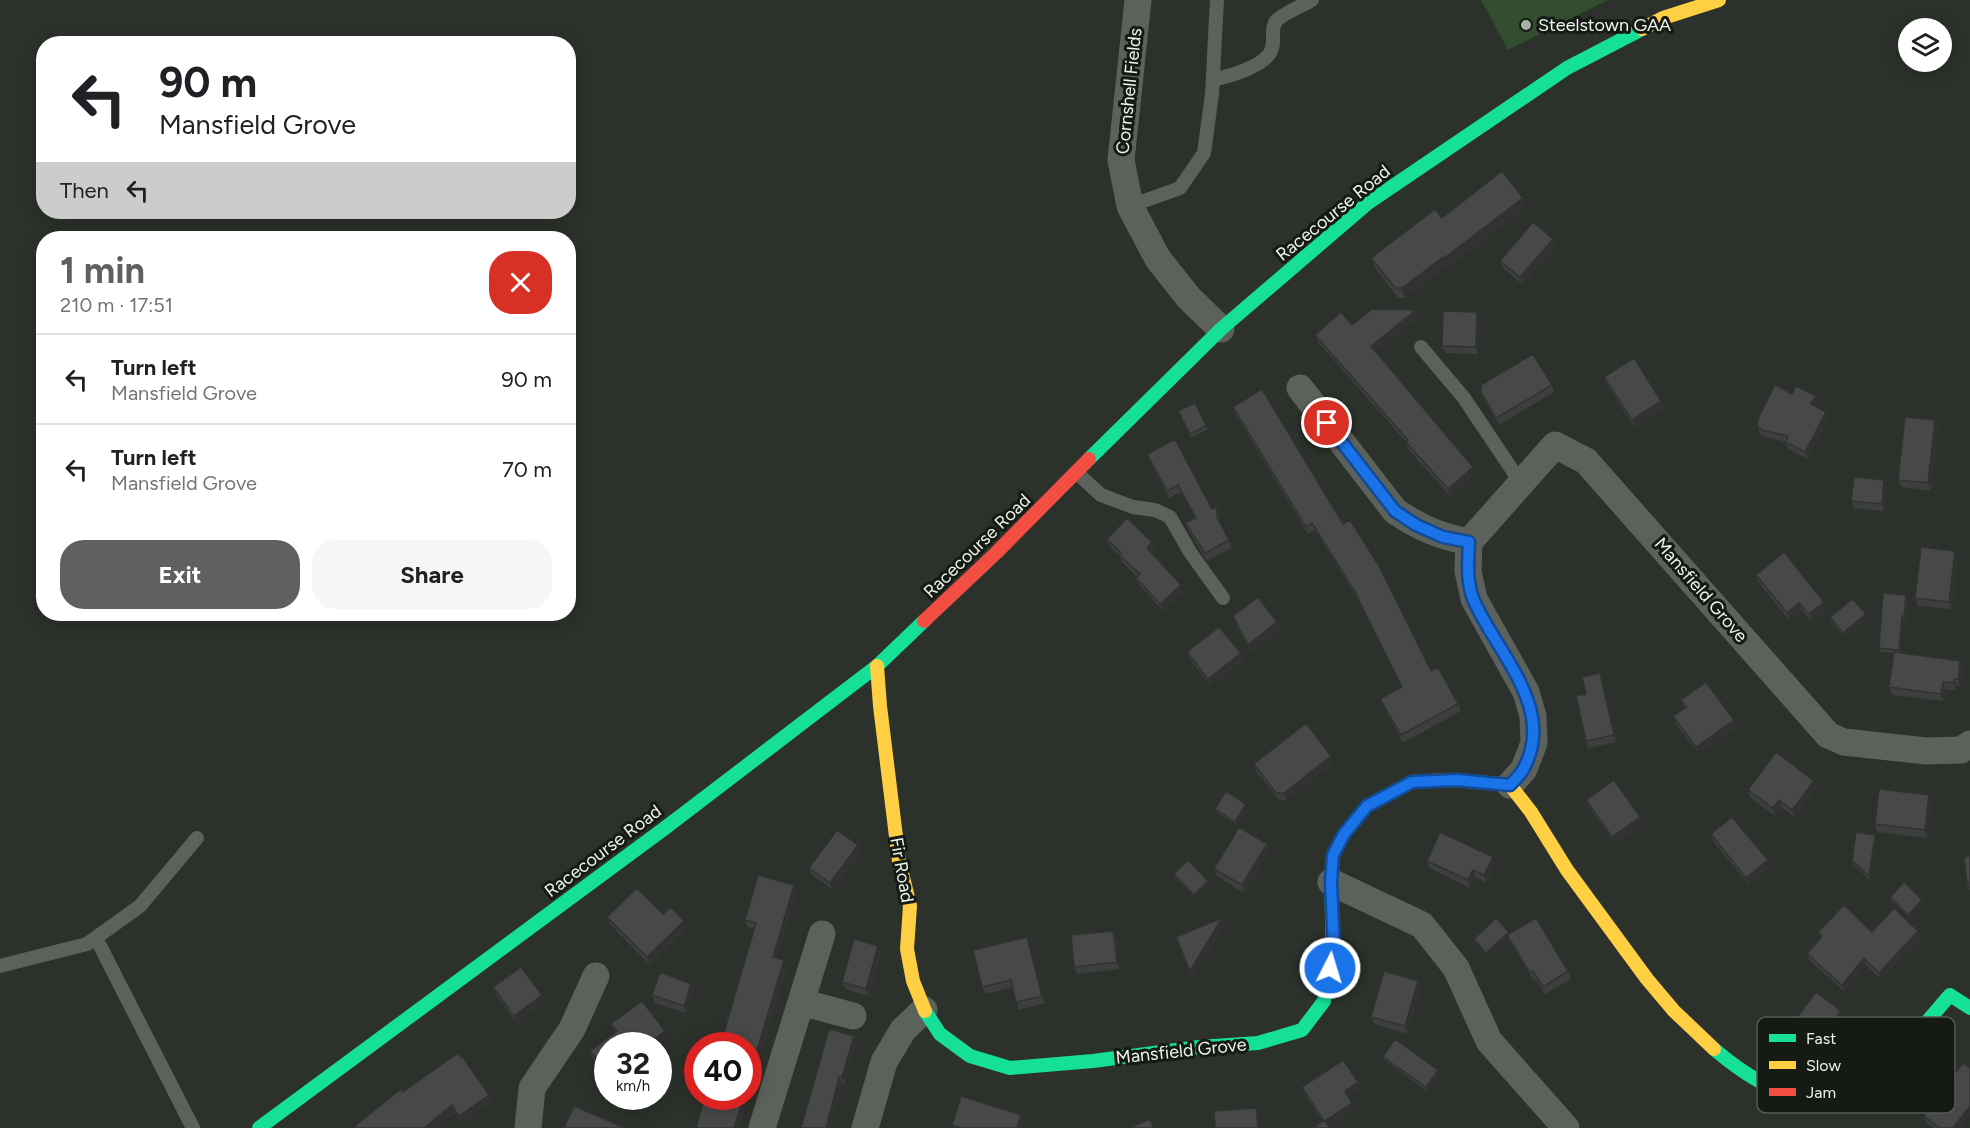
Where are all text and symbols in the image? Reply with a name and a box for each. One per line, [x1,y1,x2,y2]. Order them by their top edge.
place label: Steelstown GAA [1538,14,1671,36]
marker: Steelstown GAA [1519,18,1533,32]
map controls [1898,18,1952,72]
button: layers [1898,18,1952,72]
street label: Cornshell Fields [1111,27,1147,155]
text: 90 m [159,57,257,108]
icon: left [60,60,138,138]
text: Mansfield Grove [159,108,356,141]
street label: Racecourse Road [1272,160,1394,266]
icon: left [121,174,154,207]
text: Then [60,177,109,204]
text: 1 min [60,249,145,292]
button: close [489,251,552,314]
text: 210 m · 17:51 [60,293,173,317]
text: Turn left [111,354,197,381]
icon: left [60,363,93,396]
text: 90 m [501,366,552,393]
text: Mansfield Grove [111,381,257,405]
pin [1301,397,1352,448]
icon: arrive [1310,406,1343,439]
text: Turn left [111,444,197,471]
icon: left [60,453,93,486]
text: 70 m [502,456,552,483]
text: Mansfield Grove [111,471,257,495]
street label: Racecourse Road [919,489,1035,603]
street label: Mansfield Grove [1650,533,1753,647]
button: Exit [60,540,300,609]
button: Share [312,540,552,609]
street label: Racecourse Road [540,800,666,902]
street label: Fir Road [885,836,919,904]
position arrow [1298,936,1362,1000]
legend [1757,1017,1955,1113]
text: Fast [1806,1029,1836,1048]
speed limit sign: 40 [684,1032,762,1110]
street label: Mansfield Grove [1115,1033,1248,1069]
text: 32 [616,1045,650,1082]
text: Slow [1806,1056,1841,1075]
text: km/h [616,1077,650,1095]
text: Jam [1806,1083,1836,1102]

